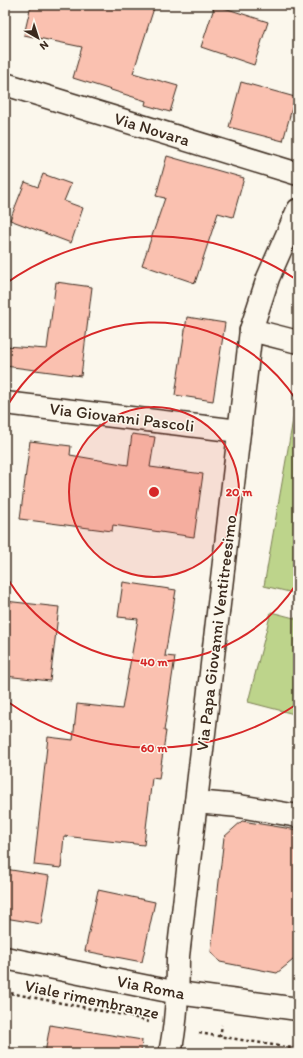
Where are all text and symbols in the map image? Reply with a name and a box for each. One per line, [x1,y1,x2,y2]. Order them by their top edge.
north arrow [18,18,58,58]
text: N [37,38,51,53]
street label: Via Novara [112,108,192,150]
street label: Via Giovanni Pascoli [49,398,195,436]
centre of rings [147,485,161,499]
text: 20 m [226,485,253,499]
street label: Via Papa Giovanni Ventitreesimo [192,514,240,752]
text: 40 m [140,655,169,669]
text: 60 m [141,741,168,755]
street label: Via Roma [115,971,187,1003]
street label: Viale rimembranze [23,975,161,1023]

